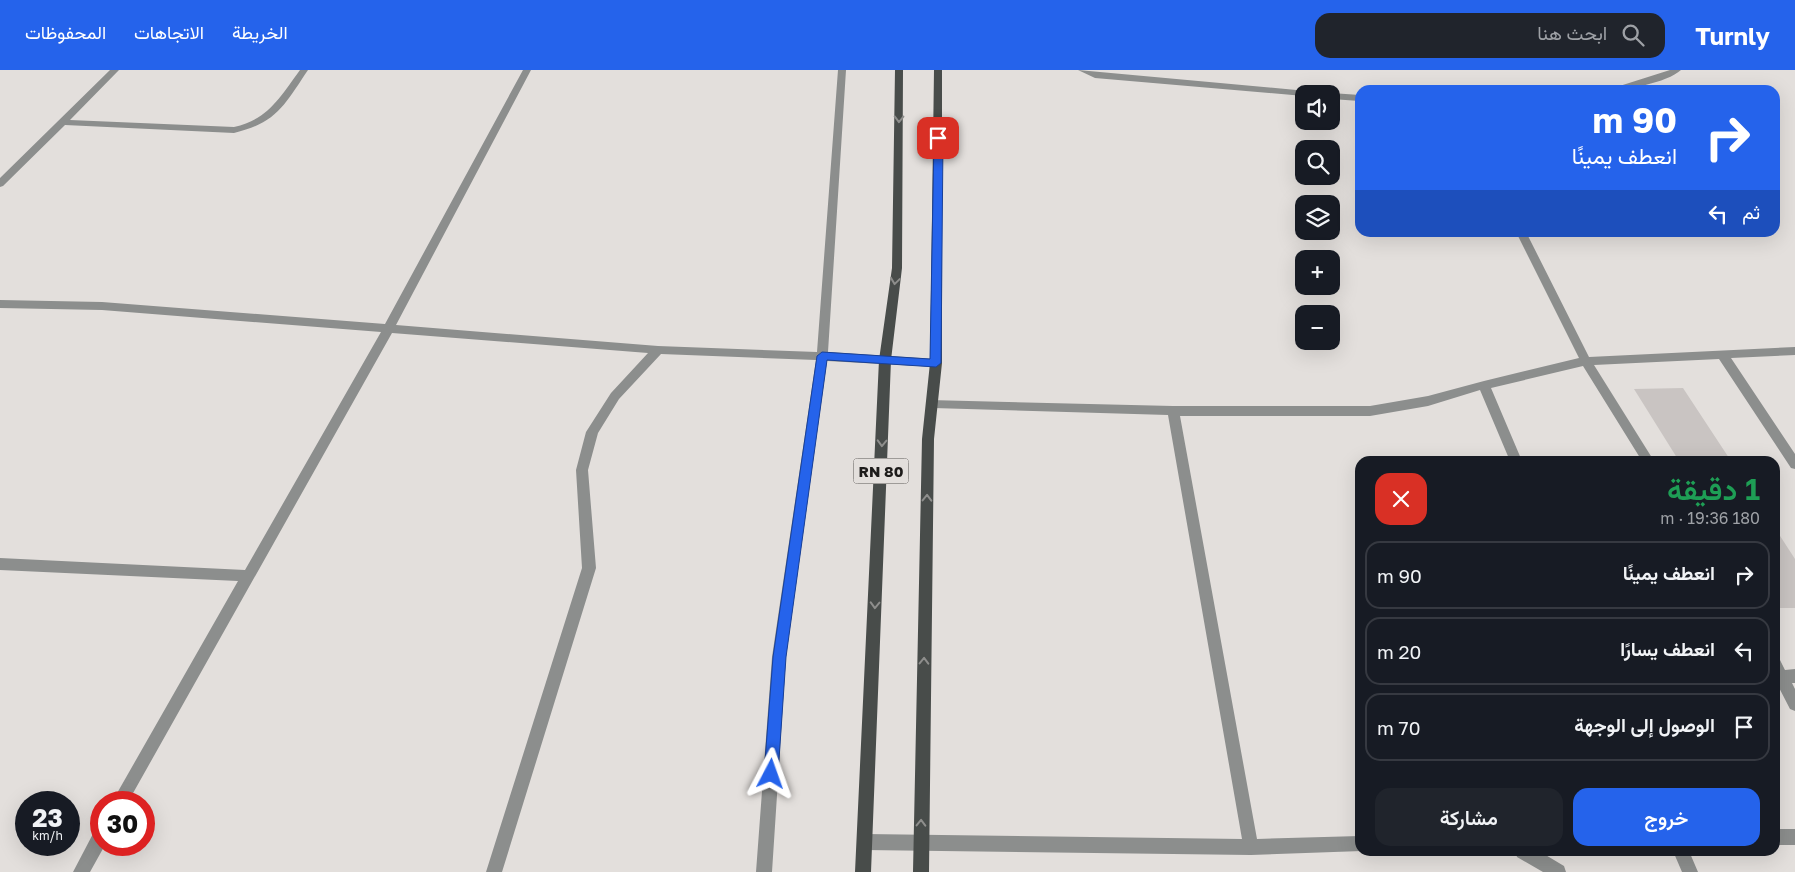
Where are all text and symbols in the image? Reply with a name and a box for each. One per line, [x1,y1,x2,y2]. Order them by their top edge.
search box [1315,13,1665,58]
text: المحفوظات [25,21,106,43]
text: الاتجاهات [134,21,204,43]
text: الخريطة [232,21,288,43]
text: ابحث هنا [1537,21,1607,44]
icon: search [1619,21,1647,49]
text: Turnly [1695,21,1770,50]
map controls [1295,85,1340,350]
button: sound [1295,85,1340,130]
text: 90 m [1593,99,1677,141]
icon: right [1695,105,1760,170]
one-way arrow [894,115,904,123]
pin [917,117,959,159]
icon: arrive [924,124,952,152]
button: search [1295,140,1340,185]
text: انعطف يمينًا [1572,142,1677,169]
button: layers [1295,195,1340,240]
icon: left [1704,200,1732,228]
text: ثم [1742,200,1760,223]
button: + [1295,250,1340,295]
one-way arrow [891,277,901,285]
button: − [1295,305,1340,350]
one-way arrow [876,439,887,447]
road number: RN 80 [854,458,908,484]
text: 1 دقيقة [1667,471,1760,507]
button: close [1375,473,1427,525]
one-way arrow [922,494,932,502]
text: 180 m · 19:36 [1660,508,1760,528]
text: انعطف يمينًا [1623,561,1715,584]
icon: right [1730,561,1758,589]
text: 90 m [1377,564,1422,587]
one-way arrow [870,602,880,609]
text: انعطف يسارًا [1620,637,1715,660]
icon: left [1730,637,1758,665]
text: 20 m [1377,640,1421,663]
one-way arrow [919,657,929,664]
text: الوصول إلى الوجهة [1574,713,1715,736]
icon: arrive [1730,713,1758,741]
text: 70 m [1377,716,1420,739]
position arrow [744,747,796,799]
button: مشاركة [1375,788,1563,846]
button: خروج [1573,788,1760,846]
speed limit sign: 30 [90,791,155,856]
text: 23 [32,802,63,833]
one-way arrow [916,819,926,827]
text: km/h [32,828,63,843]

